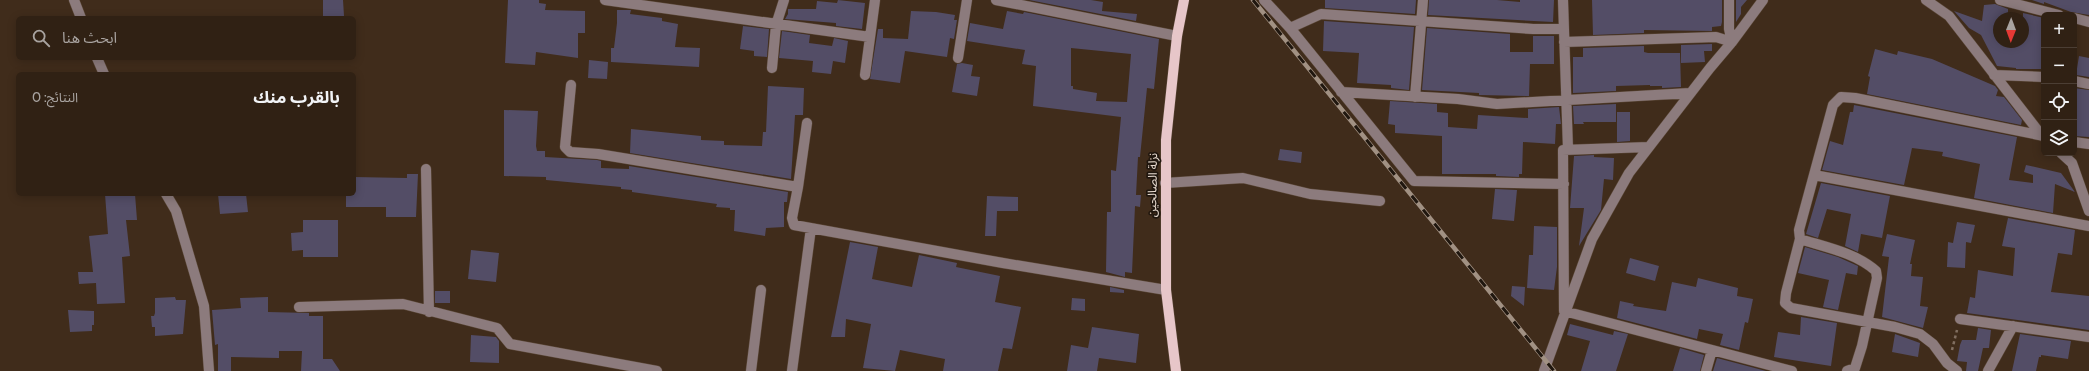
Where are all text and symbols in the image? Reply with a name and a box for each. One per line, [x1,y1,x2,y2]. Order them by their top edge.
north arrow [1993,12,2029,48]
map controls [2041,12,2077,156]
button: + [2041,12,2077,48]
search box [16,16,356,60]
icon: search [30,27,52,49]
text: ابحث هنا [62,29,117,47]
button: − [2041,48,2077,84]
button: locate [2041,84,2077,120]
text: بالقرب منك [253,87,340,107]
text: النتائج: 0 [32,89,78,105]
button: layers [2041,120,2077,156]
street label: نزلة الصالحين [1144,153,1160,217]

